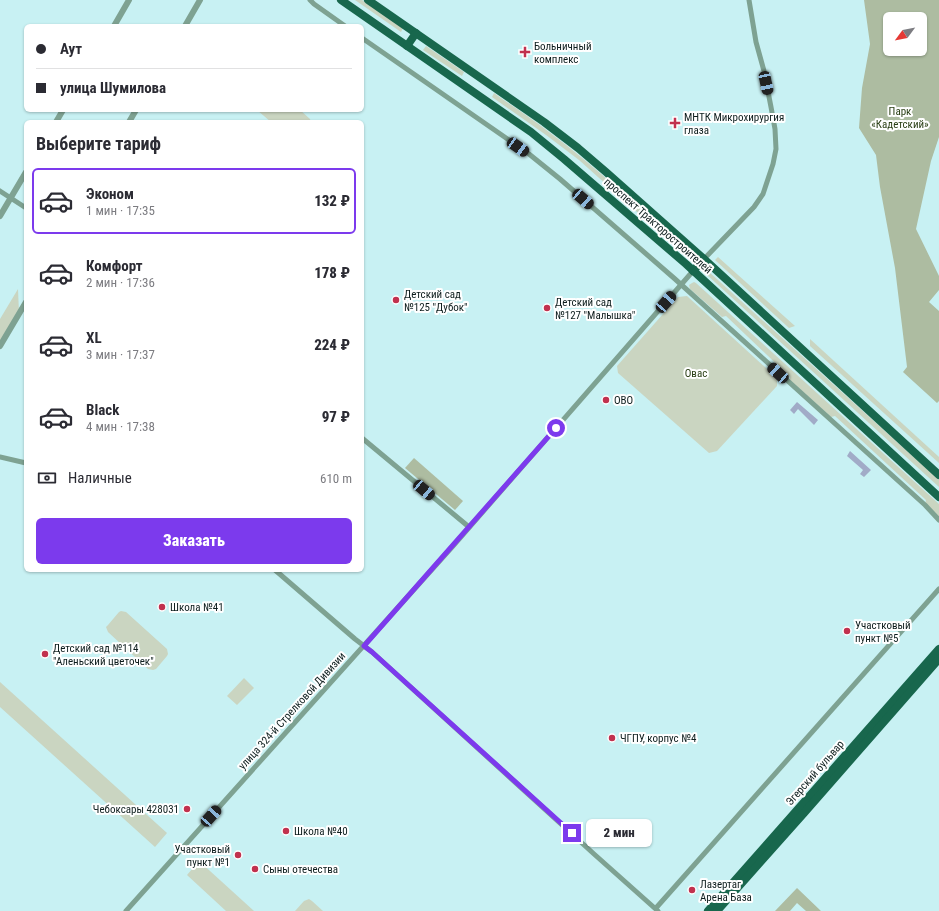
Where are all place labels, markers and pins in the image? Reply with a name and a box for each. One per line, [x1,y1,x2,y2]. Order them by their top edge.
place label: Больничный комплекс [534,40,592,66]
marker: Больничный комплекс [519,46,531,58]
place label: МНТК Микрохирургия глаза [684,111,784,137]
marker: МНТК Микрохирургия глаза [669,117,681,129]
place label: Детский сад №125 "Дубок" [404,288,468,314]
marker: Детский сад №125 "Дубок" [391,295,401,305]
place label: Детский сад №127 "Малышка" [555,296,635,322]
marker: Детский сад №127 "Малышка" [542,303,552,313]
place label: ОВО [614,394,633,407]
marker: ОВО [601,395,611,405]
place label: Школа №41 [170,601,224,614]
marker: Школа №41 [157,602,167,612]
place label: Участковый пункт №5 [855,619,911,645]
marker: Участковый пункт №5 [842,626,852,636]
place label: Детский сад №114 "Аленьский цветочек" [53,642,154,668]
marker: Детский сад №114 "Аленьский цветочек" [40,649,50,659]
place label: ЧГПУ, корпус №4 [620,732,697,745]
marker: ЧГПУ, корпус №4 [607,733,617,743]
place label: Чебоксары 428031 [93,803,179,816]
marker: Чебоксары 428031 [182,804,192,814]
place label: Школа №40 [294,825,348,838]
marker: Школа №40 [281,826,291,836]
place label: Участковый пункт №1 [174,843,230,869]
marker: Участковый пункт №1 [233,850,243,860]
place label: Сыны отечества [263,863,338,876]
marker: Сыны отечества [250,864,260,874]
place label: Лазертаг Арена База [700,878,752,904]
marker: Лазертаг Арена База [687,885,697,895]

